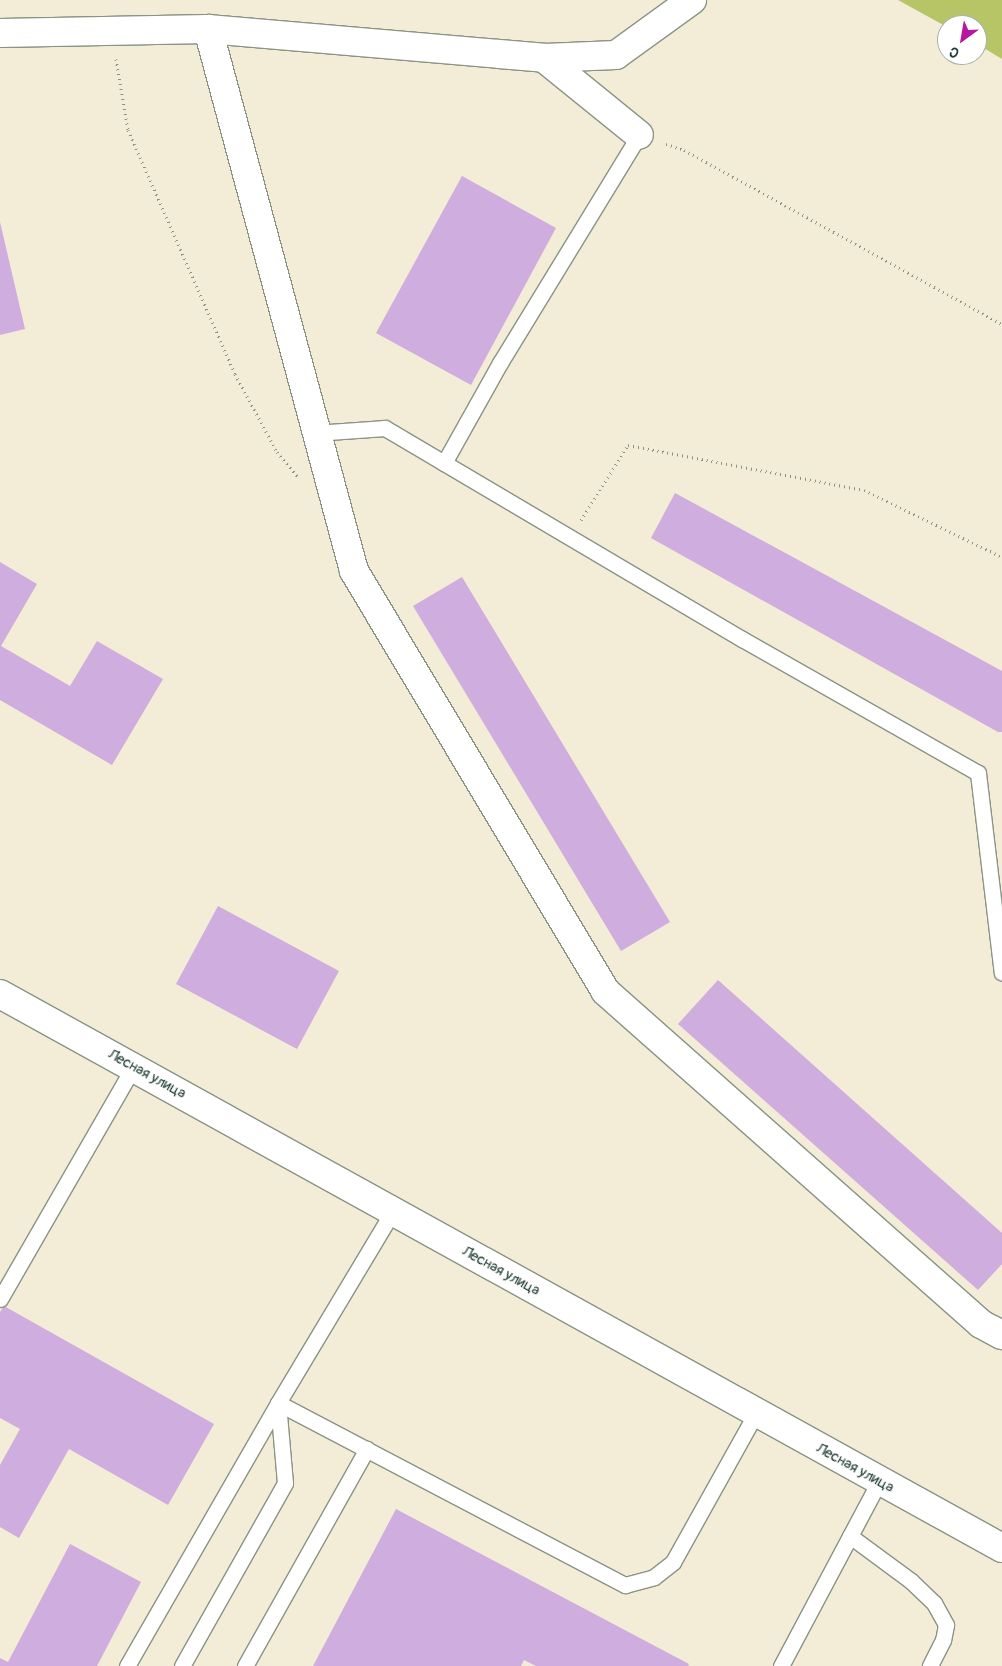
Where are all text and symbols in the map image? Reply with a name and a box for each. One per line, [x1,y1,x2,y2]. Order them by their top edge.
north arrow [937,15,987,65]
text: С [946,43,962,62]
street label: Лесная улица [105,1045,189,1103]
street label: Лесная улица [459,1242,543,1300]
street label: Лесная улица [813,1439,897,1497]

